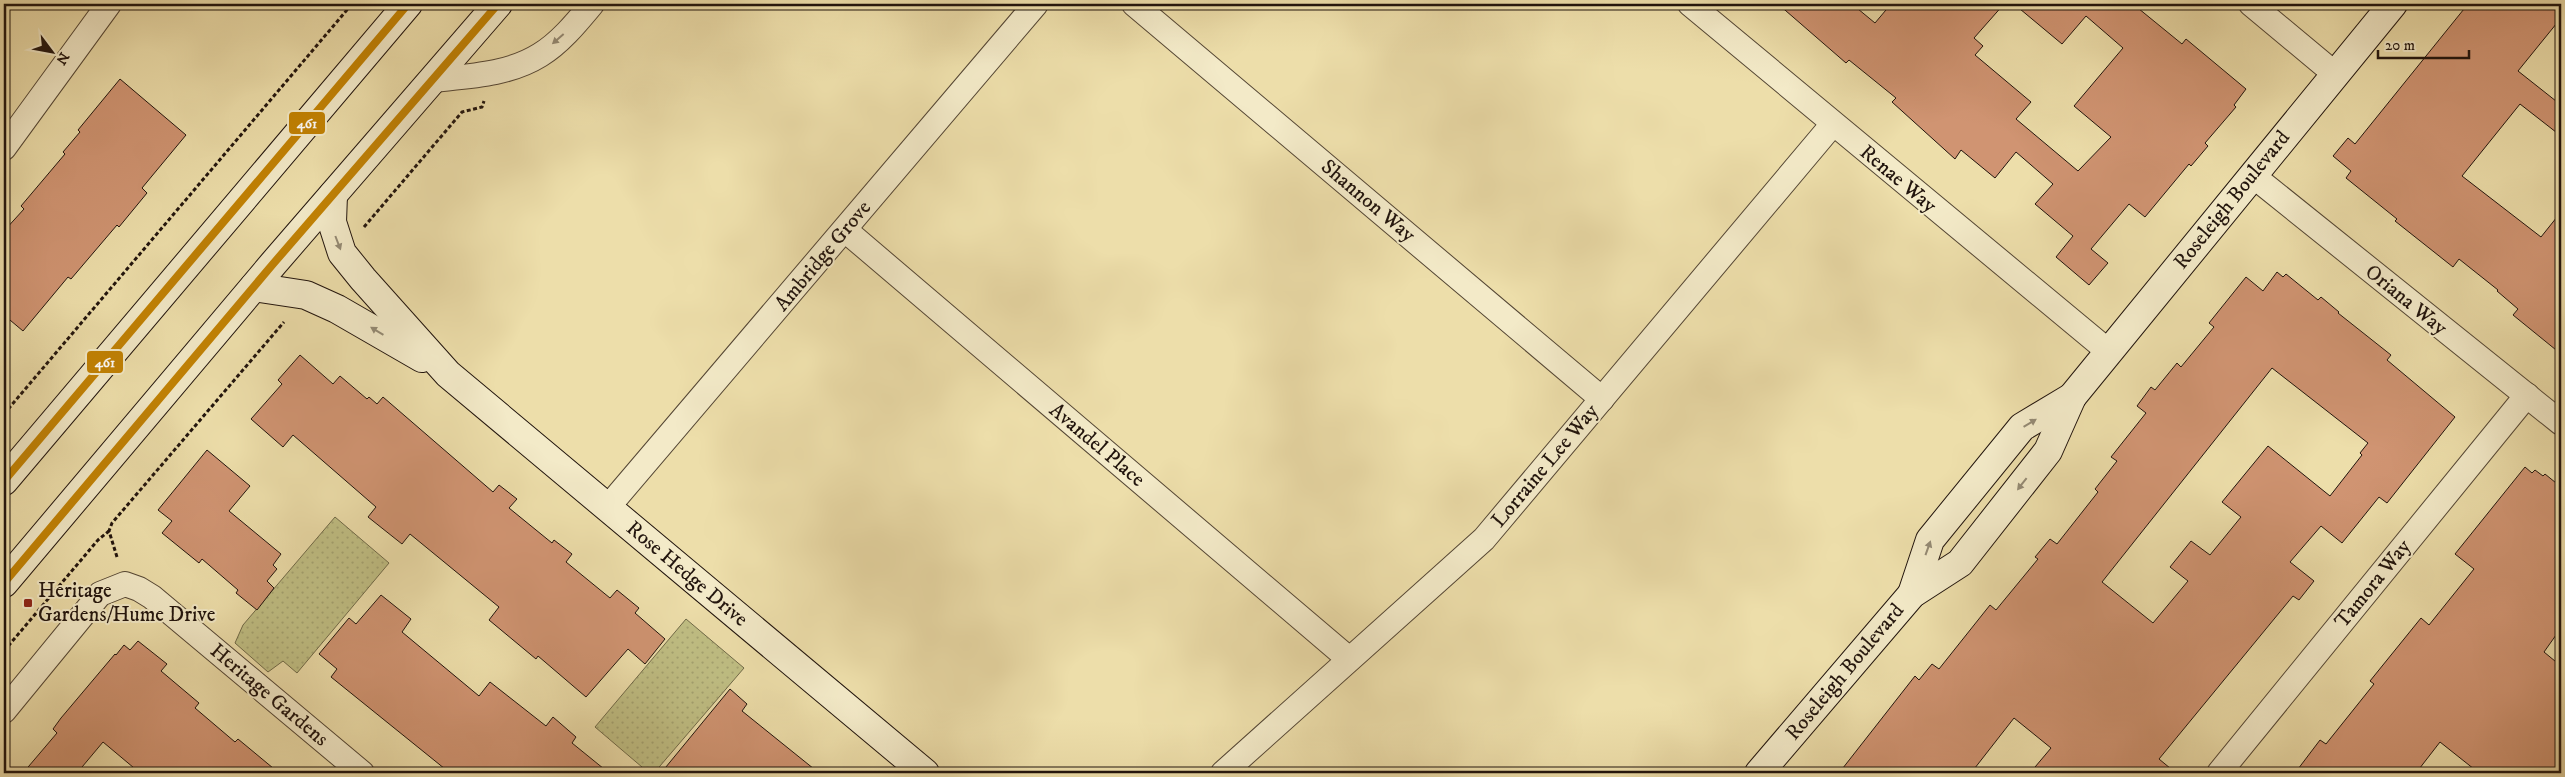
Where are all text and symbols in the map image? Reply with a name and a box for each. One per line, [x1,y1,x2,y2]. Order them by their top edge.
north arrow [28,28,78,78]
scale bar [2378,28,2469,60]
one-way arrow [552,34,565,45]
text: 20 m [2385,36,2415,55]
text: N [51,49,73,68]
line badge: 461 [288,111,326,135]
text: 461 [296,115,317,133]
street label: Roseleigh Boulevard [2168,125,2296,275]
street label: Renae Way [1854,139,1943,219]
street label: Shannon Way [1315,154,1421,249]
street label: Ambridge Grove [769,195,877,317]
one-way arrow [335,236,343,250]
street label: Oriana Way [2360,259,2453,342]
one-way arrow [370,327,383,336]
line badge: 461 [86,350,124,374]
text: 461 [94,354,115,372]
street label: Avandel Place [1044,397,1150,493]
street label: Lorraine Lee Way [1486,398,1605,533]
one-way arrow [2023,418,2036,427]
one-way arrow [2016,477,2027,490]
street label: Rose Hedge Drive [621,516,753,633]
street label: Tamora Way [2329,534,2417,634]
one-way arrow [1924,540,1932,555]
place label: Heritage Gardens/Hume Drive [38,578,216,628]
marker: Heritage Gardens/Hume Drive [22,597,34,609]
street label: Roseleigh Boulevard [1780,598,1910,746]
street label: Heritage Gardens [204,638,334,752]

